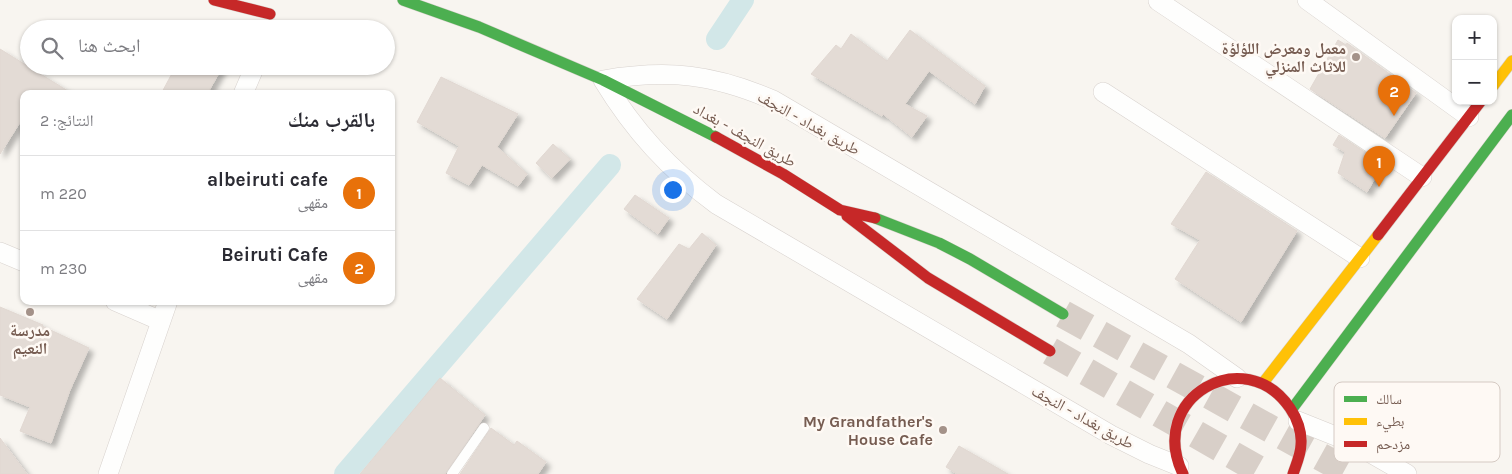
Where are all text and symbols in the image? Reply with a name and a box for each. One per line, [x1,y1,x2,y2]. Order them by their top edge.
map controls [1452,15,1497,105]
button: + [1452,15,1497,60]
search box [20,20,395,75]
icon: search [38,34,66,62]
text: ابحث هنا [78,35,140,57]
place label: معمل ومعرض اللؤلؤة للاثاث المنزلي [1222,39,1346,78]
marker: معمل ومعرض اللؤلؤة للاثاث المنزلي [1350,51,1362,63]
button: − [1452,60,1497,105]
pin: 2 [1378,75,1410,116]
street label: طريق بغداد - النجف [754,87,864,160]
street label: طريق النجف - بغداد [690,99,800,172]
text: بالقرب منك [288,108,375,132]
text: النتائج: 2 [40,111,94,130]
pin: 1 [1363,146,1395,187]
text: albeiruti cafe [207,169,328,191]
your location [660,177,686,203]
text: 220 m [40,184,87,203]
text: 1 [356,184,362,203]
text: مقهى [297,193,328,212]
text: Beiruti Cafe [221,244,328,266]
text: 230 m [40,259,87,278]
text: 2 [354,259,364,278]
text: مقهى [297,268,328,287]
marker: مدرسة النعيم [24,306,36,318]
place label: مدرسة النعيم [10,321,50,360]
street label: طريق بغداد - النجف [1028,381,1138,454]
legend [1334,382,1500,462]
text: سالك [1376,391,1402,408]
place label: My Grandfather's House Cafe [803,412,933,449]
text: بطيء [1376,413,1405,433]
marker: My Grandfather's House Cafe [937,424,949,436]
text: مزدحم [1376,436,1410,454]

